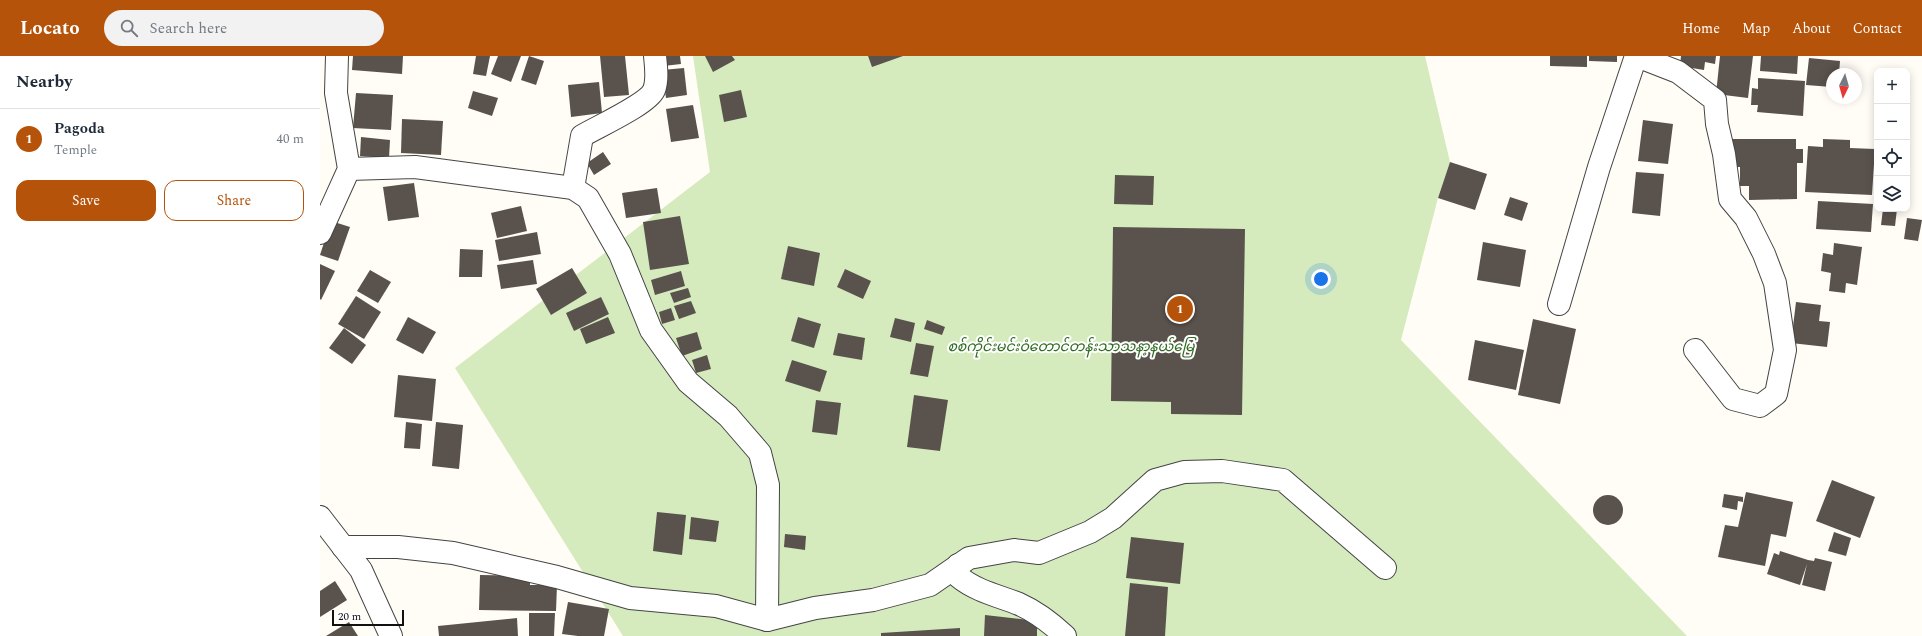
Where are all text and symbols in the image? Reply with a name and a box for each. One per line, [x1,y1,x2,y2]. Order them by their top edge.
search box [104,10,384,46]
text: Locato [20,14,80,43]
icon: search [118,17,140,39]
text: Search here [150,17,227,40]
text: Home [1682,18,1720,39]
text: Map [1742,18,1770,39]
text: About [1792,18,1831,39]
text: Contact [1853,18,1902,39]
north arrow [1826,68,1862,104]
map controls [1874,68,1910,212]
button: + [1874,68,1910,104]
text: Nearby [16,69,72,95]
button: − [1874,104,1910,140]
text: Pagoda [54,117,105,140]
text: 1 [25,129,33,149]
text: 40 m [277,129,304,149]
text: Temple [54,140,97,160]
button: locate [1874,140,1910,176]
button: layers [1874,176,1910,212]
button: Save [16,180,156,221]
button: Share [164,180,304,221]
your location [1311,269,1331,289]
pin: 1 [1167,294,1193,324]
park label: စစ်ကိုင်းမင်းဝံတောင်တန်းသာသနာ့နယ်မြေ [947,336,1197,358]
scale bar [332,608,404,627]
text: 20 m [338,608,361,625]

